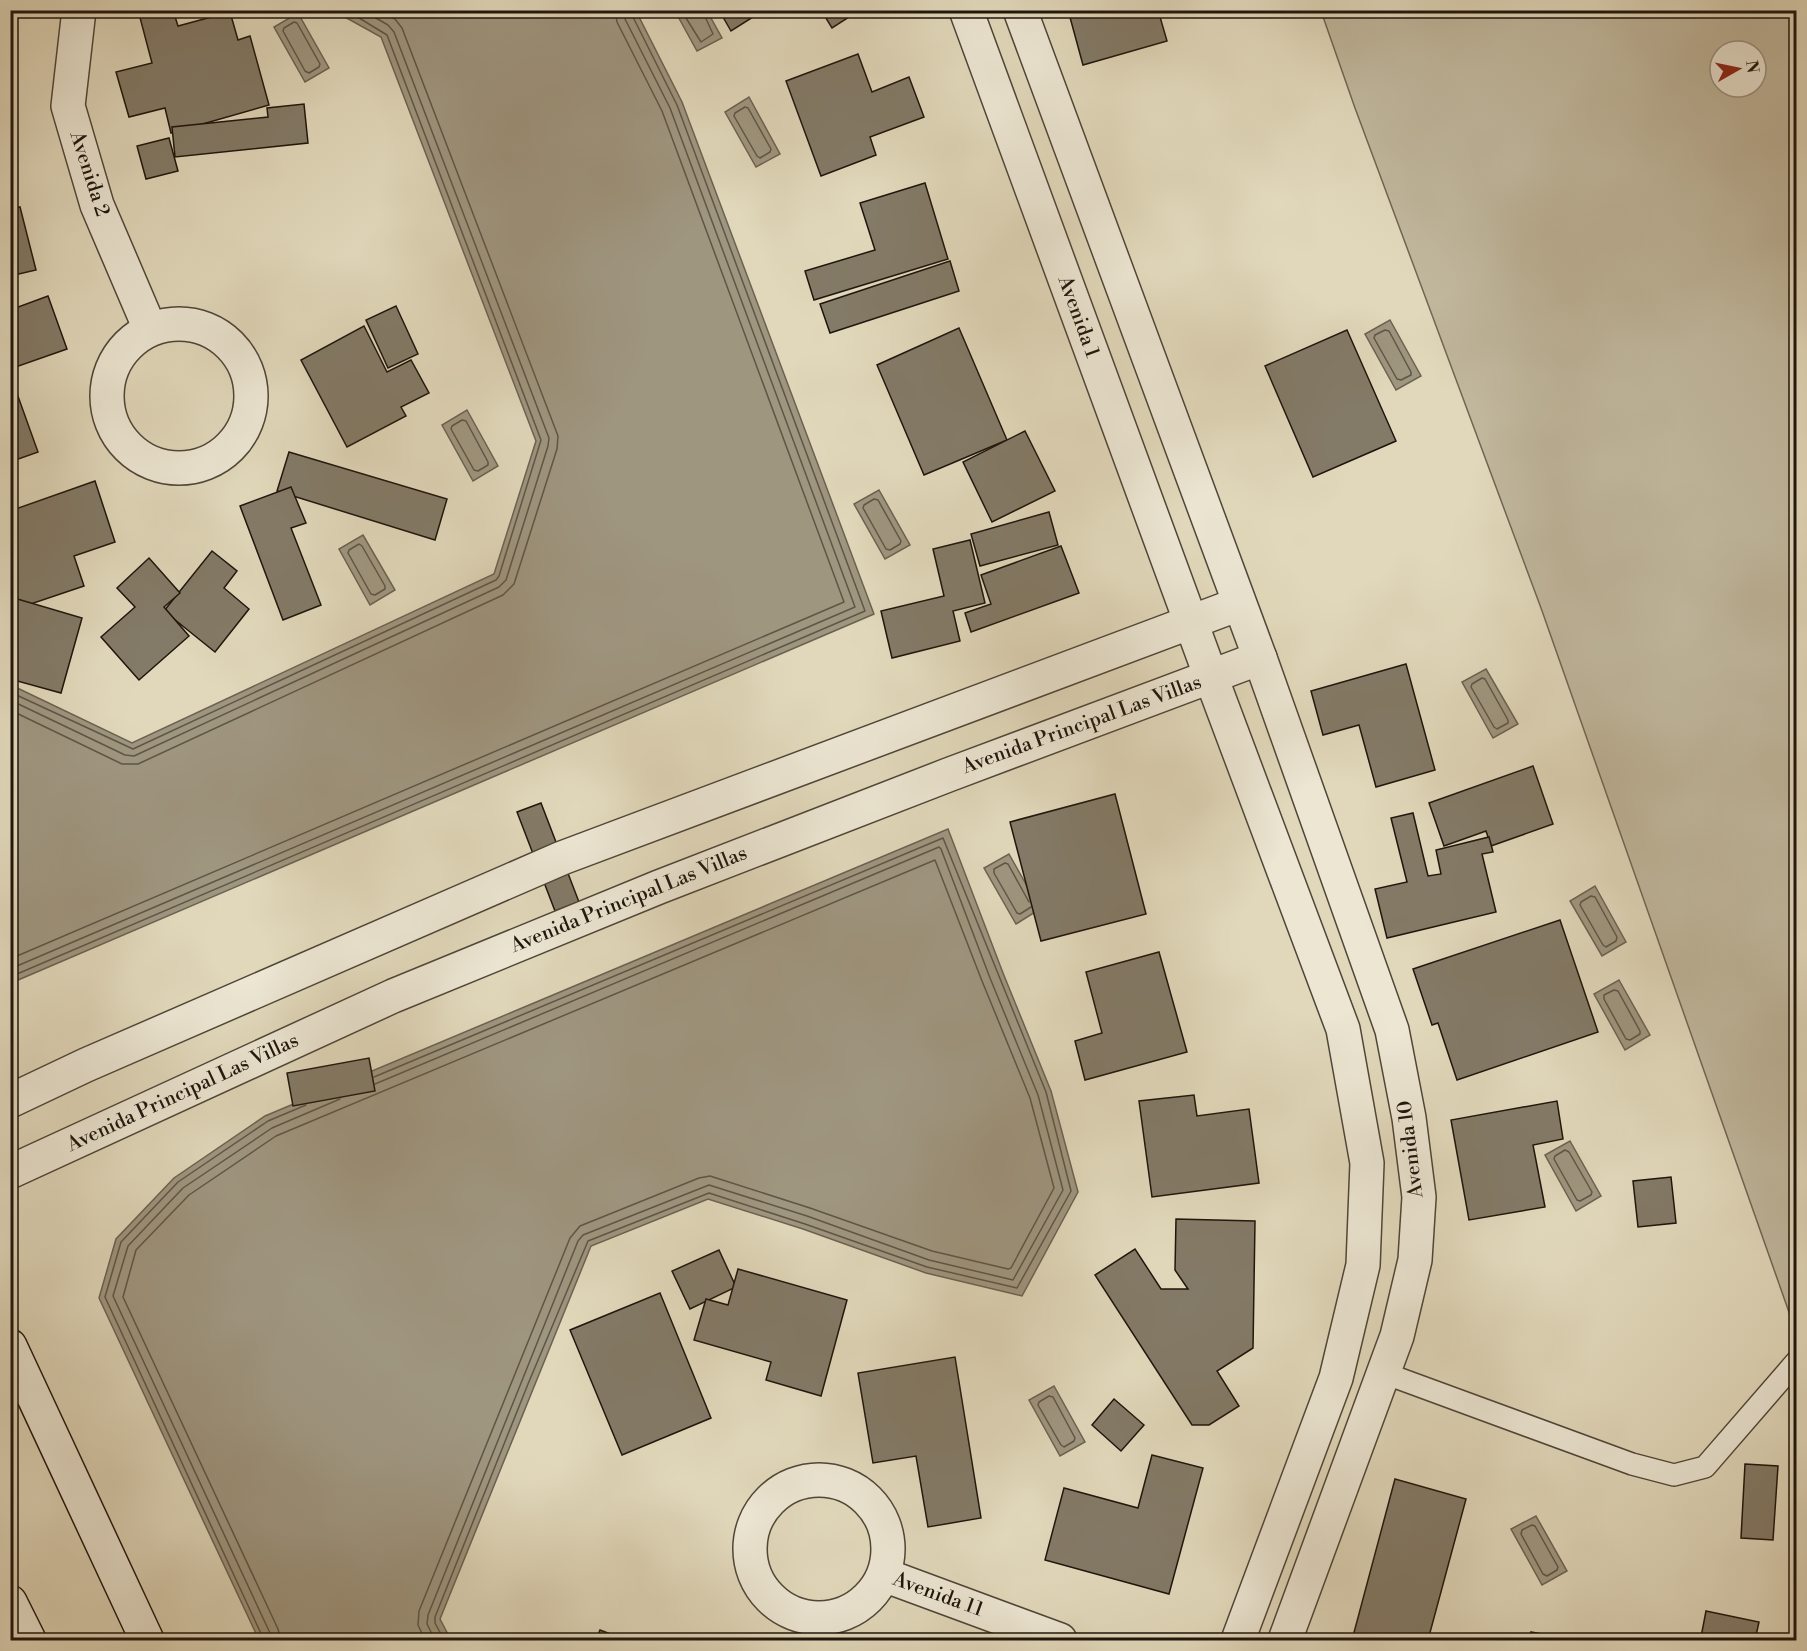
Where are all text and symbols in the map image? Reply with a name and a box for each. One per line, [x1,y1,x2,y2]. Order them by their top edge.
north arrow [1708,39,1768,99]
text: N [1741,59,1763,75]
street label: Avenida 2 [63,127,114,220]
street label: Avenida 1 [1051,272,1104,362]
street label: Avenida Principal Las Villas [958,670,1205,780]
street label: Avenida Principal Las Villas [506,841,751,959]
street label: Avenida Principal Las Villas [62,1028,303,1158]
street label: Avenida 10 [1393,1099,1429,1200]
street label: Avenida 11 [888,1567,987,1623]

